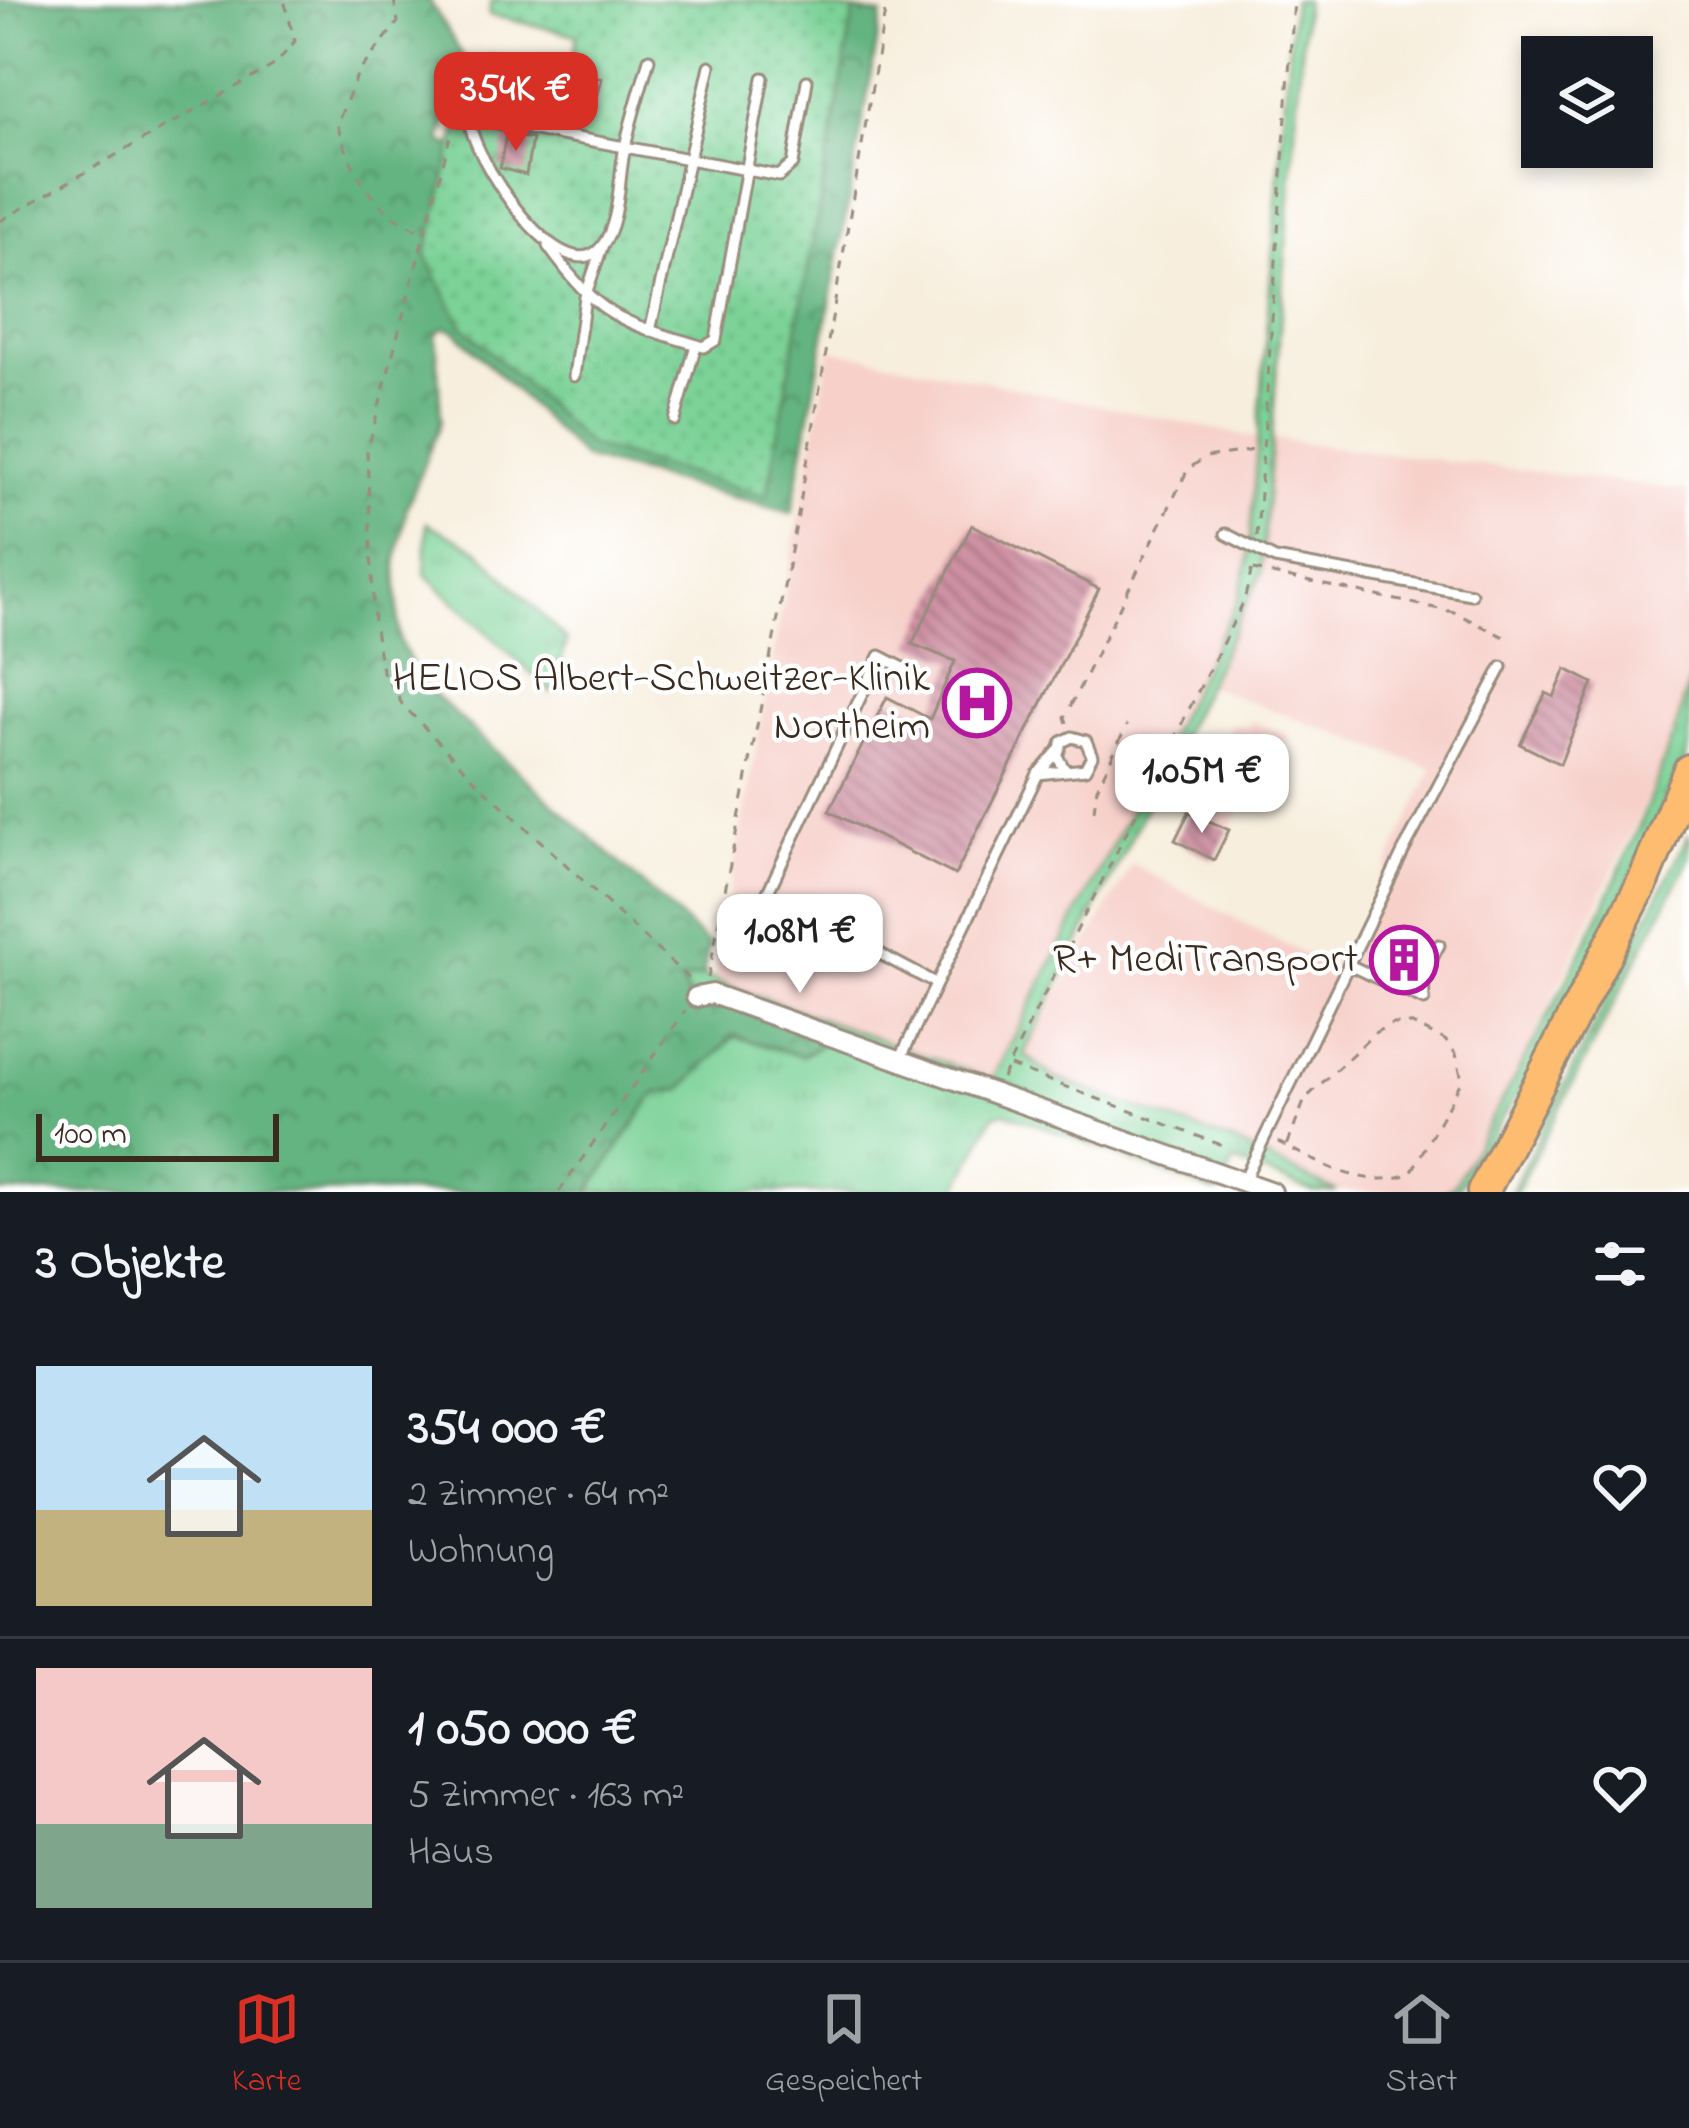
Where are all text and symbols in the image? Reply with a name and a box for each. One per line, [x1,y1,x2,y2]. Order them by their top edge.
map controls [1521,36,1653,168]
button: layers [1521,36,1653,168]
pin: 354K € [418,52,614,154]
text: 354K € [461,62,571,119]
place label: HELIOS Albert-Schweitzer-Klinik Northeim [392,649,931,758]
hospital icon: HELIOS Albert-Schweitzer-Klinik Northeim [942,668,1012,738]
pin: 1.05M € [1091,734,1313,836]
text: 1.05M € [1142,744,1262,801]
pin: 1.08M € [689,894,911,996]
text: 1.08M € [744,904,856,961]
building icon: R+ MediTransport [1369,925,1439,995]
place label: R+ MediTransport [1053,930,1358,991]
scale bar [36,1108,279,1161]
text: 100 m [54,1111,127,1159]
text: 3 Objekte [36,1227,225,1302]
icon: filters [1587,1231,1653,1297]
text: 354 000 € [408,1392,606,1467]
icon: home [132,1414,276,1558]
icon: heart [1587,1453,1653,1519]
text: 2 Zimmer · 64 m² [408,1467,669,1524]
text: Wohnung [408,1524,554,1581]
text: 1 050 000 € [408,1693,637,1768]
icon: home [132,1716,276,1860]
icon: heart [1587,1755,1653,1821]
text: 5 Zimmer · 163 m² [408,1768,684,1825]
text: Haus [408,1825,494,1882]
tab: Karte [232,1986,302,2106]
tab: Gespeichert [765,1986,922,2106]
tab: Start [1386,1986,1457,2106]

